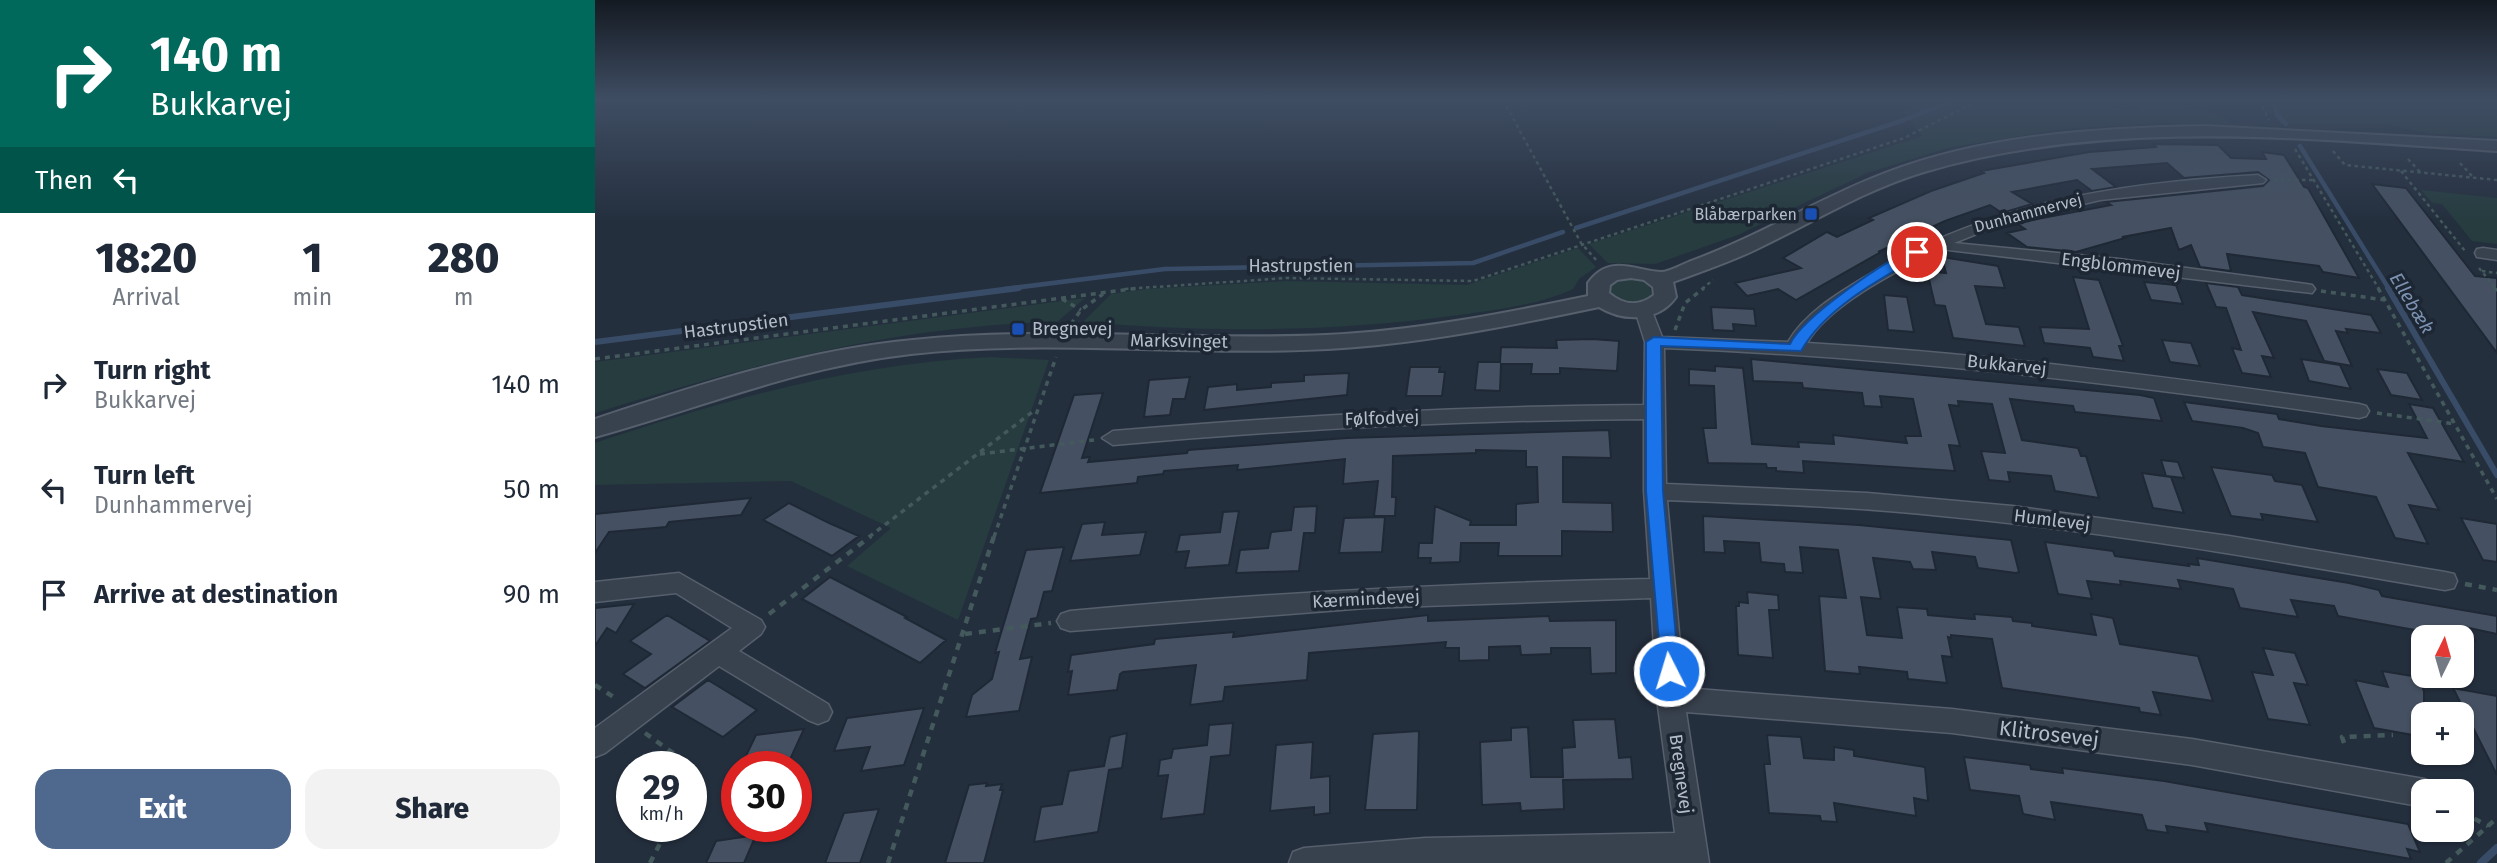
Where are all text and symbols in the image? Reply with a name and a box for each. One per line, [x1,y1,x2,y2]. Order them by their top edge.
text: 140 m [150,25,282,84]
icon: right [35,28,126,119]
text: Bukkarvej [150,85,292,123]
icon: left [107,161,145,199]
text: Then [35,165,93,196]
street label: Dunhammervej [1972,190,2084,236]
place label: Blåbærparken [1694,205,1797,224]
marker: Blåbærparken [1803,206,1819,222]
pin [1887,222,1947,282]
text: 18:20 [95,233,197,283]
text: 1 [303,233,322,283]
text: 280 [428,233,499,283]
icon: arrive [1898,233,1936,271]
street label: Engblommevej [2060,248,2182,284]
street label: Hastrupstien [1248,255,1354,277]
water label: Ellebæk [2385,268,2439,338]
text: Arrival [113,283,180,311]
text: min [293,283,332,311]
text: m [454,283,473,311]
street label: Hastrupstien [682,309,790,343]
place label: Bregnevej [1032,318,1112,340]
marker: Bregnevej [1010,321,1026,337]
street label: Marksvinget [1130,329,1229,353]
street label: Bukkarvej [1966,350,2048,380]
text: Turn right [94,355,211,386]
icon: right [35,366,73,404]
text: 140 m [491,369,560,400]
text: Bukkarvej [94,386,196,414]
street label: Følfodvej [1344,406,1420,430]
text: Turn left [94,460,195,491]
icon: left [35,471,73,509]
text: 50 m [503,474,560,505]
text: Dunhammervej [94,491,253,519]
street label: Humlevej [2013,504,2091,536]
icon: arrive [35,576,73,614]
text: Arrive at destination [94,579,338,610]
text: 90 m [503,579,560,610]
street label: Kærmindevej [1312,585,1420,613]
north arrow [2411,625,2475,688]
map controls [2411,625,2474,842]
position arrow [1632,634,1706,708]
button: + [2411,702,2474,765]
street label: Klitrosevej [1998,715,2100,753]
street label: Bregnevej [1665,733,1697,815]
speed limit sign: 30 [721,751,812,842]
text: 29 [643,766,680,808]
button: Exit [35,769,291,849]
button: Share [305,769,560,849]
button: − [2411,779,2474,842]
text: km/h [639,803,684,825]

